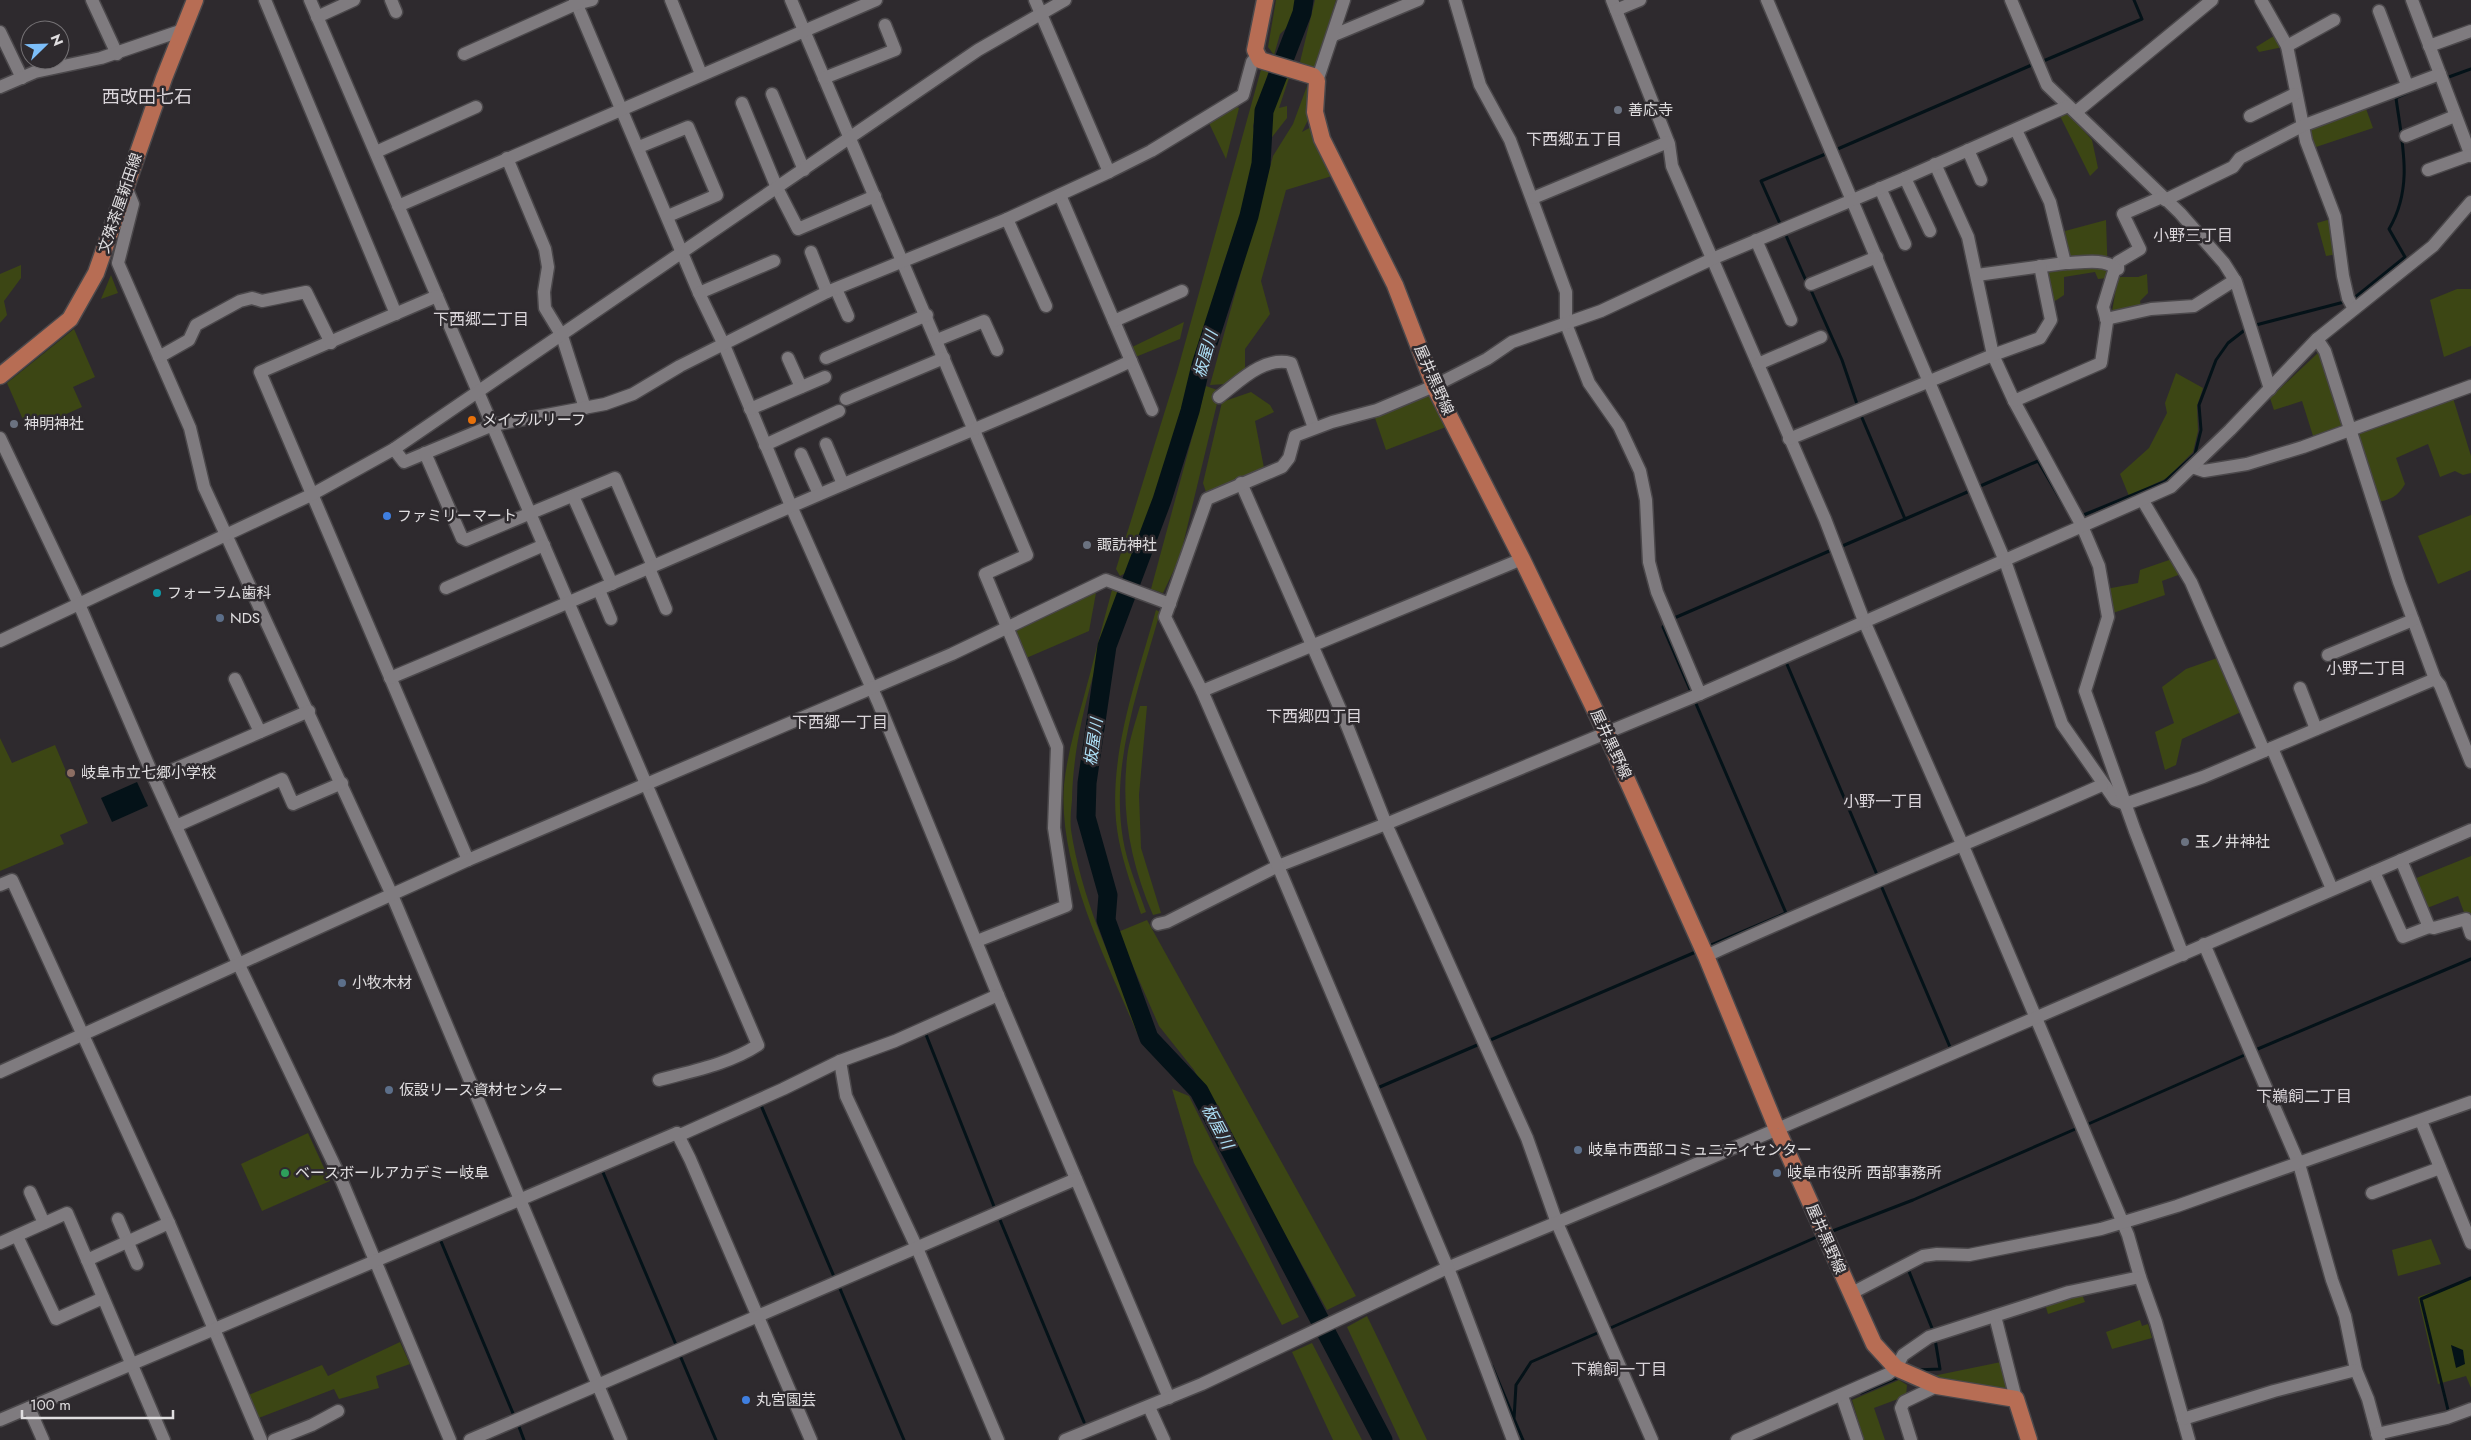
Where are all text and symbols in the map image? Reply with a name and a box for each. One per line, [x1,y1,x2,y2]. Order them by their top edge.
north arrow [20,20,70,70]
text: N [46,31,68,49]
district label: 西改田七石 [102,84,192,110]
place label: 善応寺 [1628,99,1673,121]
marker: 善応寺 [1612,104,1624,116]
district label: 下西郷五丁目 [1526,128,1622,151]
street label: 文殊茶屋新田線 [93,150,147,256]
district label: 小野三丁目 [2153,224,2233,247]
district label: 下西郷二丁目 [433,308,529,331]
water label: 板屋川 [1188,326,1224,380]
street label: 屋井黒野線 [1409,341,1459,419]
place label: メイプルリーフ [482,409,586,431]
place label: 神明神社 [24,413,84,435]
marker: メイプルリーフ [466,414,478,426]
marker: 神明神社 [8,418,20,430]
place label: ファミリーマート [397,505,517,527]
marker: ファミリーマート [381,510,393,522]
place label: 諏訪神社 [1097,534,1157,556]
marker: 諏訪神社 [1081,539,1093,551]
place label: フォーラム歯科 [167,582,272,604]
marker: フォーラム歯科 [151,587,163,599]
place label: NDS [230,607,260,629]
marker: NDS [214,612,226,624]
district label: 小野二丁目 [2326,657,2406,680]
district label: 下西郷四丁目 [1266,705,1362,728]
street label: 屋井黒野線 [1585,705,1637,783]
district label: 下西郷一丁目 [792,711,888,734]
water label: 板屋川 [1079,715,1109,767]
place label: 岐阜市立七郷小学校 [81,762,216,784]
marker: 岐阜市立七郷小学校 [65,767,77,779]
district label: 小野一丁目 [1843,790,1923,813]
place label: 玉ノ井神社 [2195,831,2270,853]
marker: 玉ノ井神社 [2179,836,2191,848]
place label: 小牧木材 [352,972,412,994]
marker: 小牧木材 [336,977,348,989]
place label: 仮設リース資材センター [399,1079,563,1101]
marker: 仮設リース資材センター [383,1084,395,1096]
district label: 下鵜飼二丁目 [2256,1085,2352,1108]
water label: 板屋川 [1196,1100,1240,1155]
place label: 岐阜市西部コミュニティセンター [1588,1139,1812,1161]
marker: 岐阜市西部コミュニティセンター [1572,1144,1584,1156]
place label: ベースボールアカデミー岐阜 [295,1162,489,1184]
place label: 岐阜市役所 西部事務所 [1787,1162,1942,1184]
marker: ベースボールアカデミー岐阜 [279,1167,291,1179]
marker: 岐阜市役所 西部事務所 [1771,1167,1783,1179]
street label: 屋井黒野線 [1801,1200,1851,1278]
district label: 下鵜飼一丁目 [1571,1358,1667,1381]
scale bar [22,1388,174,1420]
place label: 丸宮園芸 [756,1389,816,1411]
text: 100 m [30,1394,71,1416]
marker: 丸宮園芸 [740,1394,752,1406]

